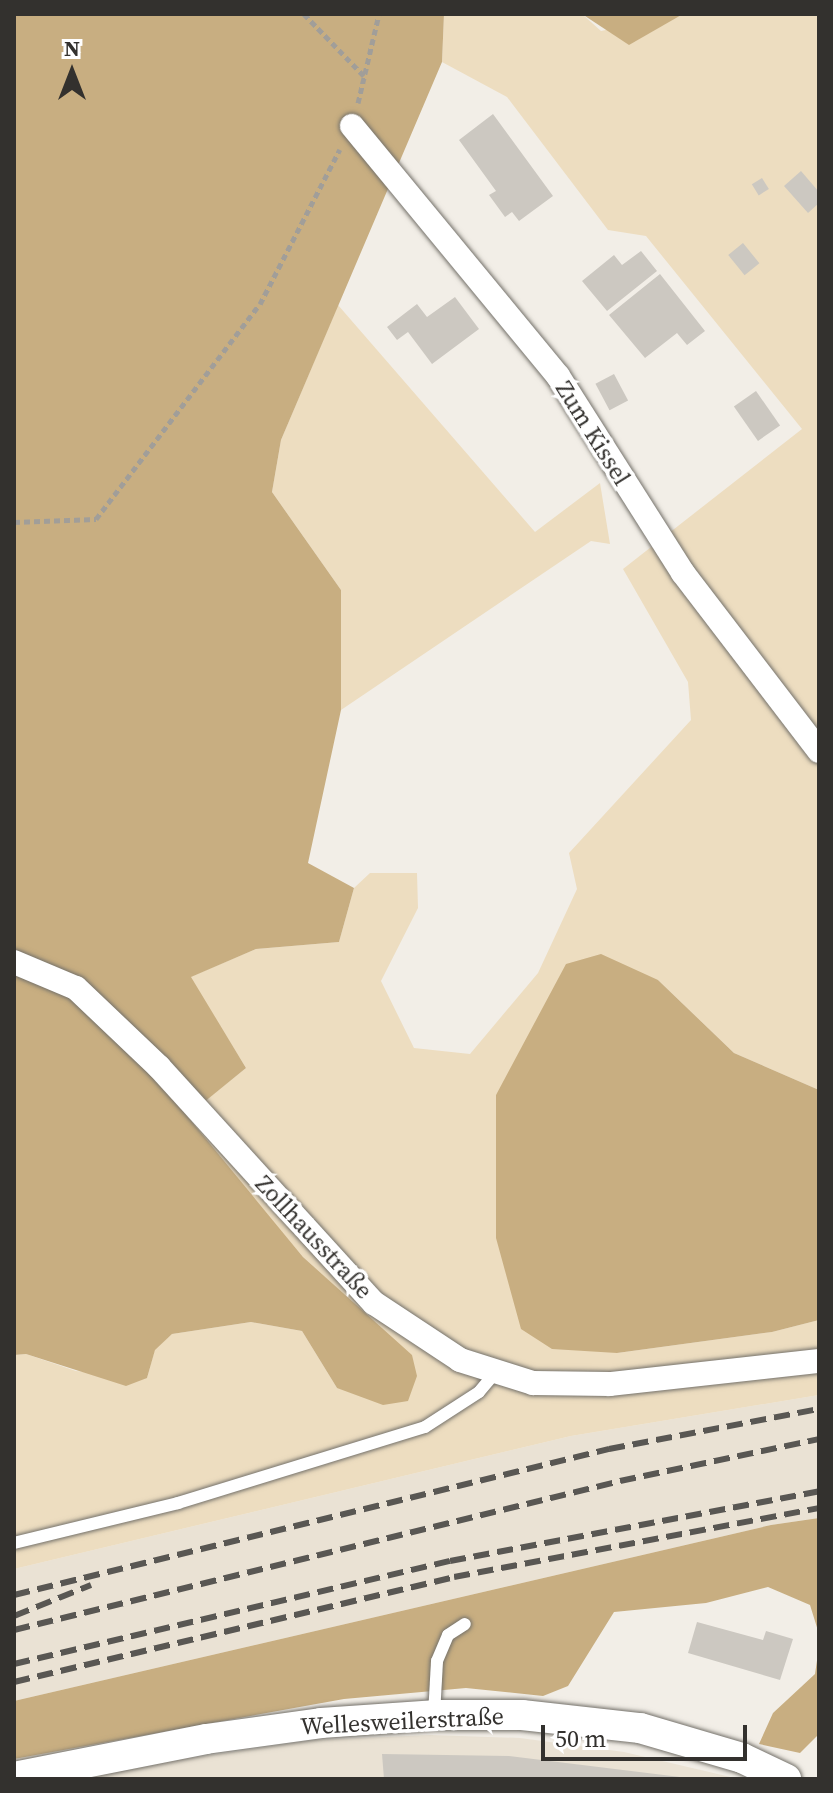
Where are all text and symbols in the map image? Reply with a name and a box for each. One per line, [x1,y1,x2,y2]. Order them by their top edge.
north arrow [32,32,112,112]
text: N [64,33,80,63]
street label: Zum Kissel [550,376,636,490]
street label: Zollhausstraße [249,1169,379,1305]
street label: Wellesweilerstraße [300,1701,504,1741]
scale bar [545,1709,751,1759]
text: 50 m [555,1722,606,1755]

